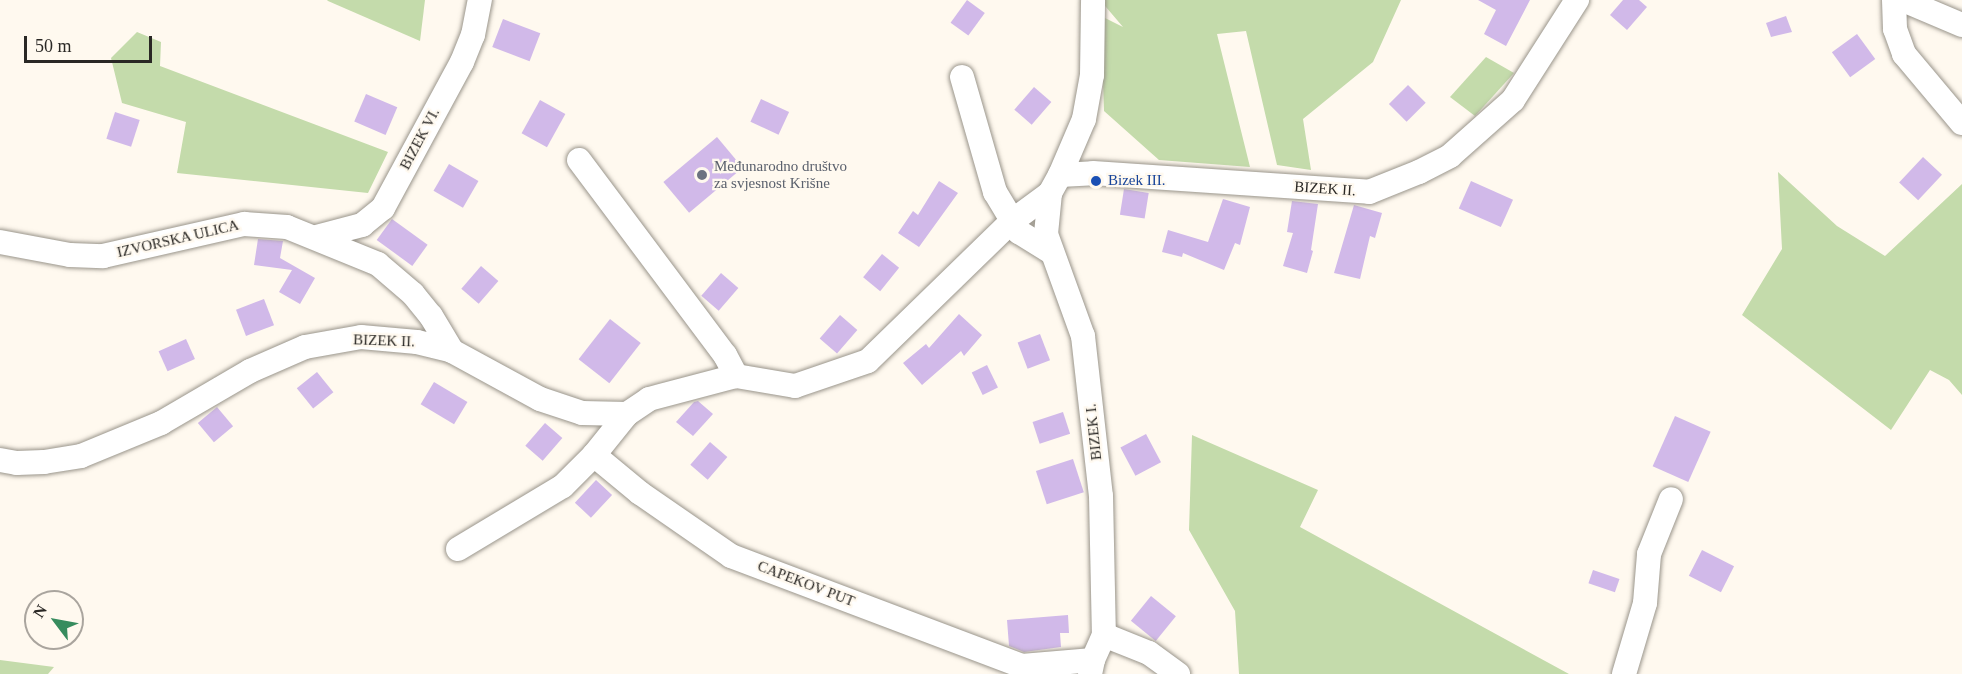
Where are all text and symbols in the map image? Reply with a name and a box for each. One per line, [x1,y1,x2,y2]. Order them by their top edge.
scale bar [27,24,154,62]
text: 50 m [35,36,72,56]
street label: BIZEK VI. [396,105,444,173]
place label: Međunarodno društvo za svjesnost Krišne [714,157,847,192]
marker: Međunarodno društvo za svjesnost Krišne [695,168,709,182]
place label: Bizek III. [1108,172,1165,190]
marker: Bizek III. [1089,174,1103,188]
street label: BIZEK II. [1294,178,1356,200]
street label: IZVORSKA ULICA [115,216,241,262]
street label: BIZEK II. [353,331,415,351]
street label: BIZEK I. [1082,403,1106,461]
street label: CAPEKOV PUT [755,557,857,611]
north arrow [24,590,84,650]
text: N [30,602,50,621]

